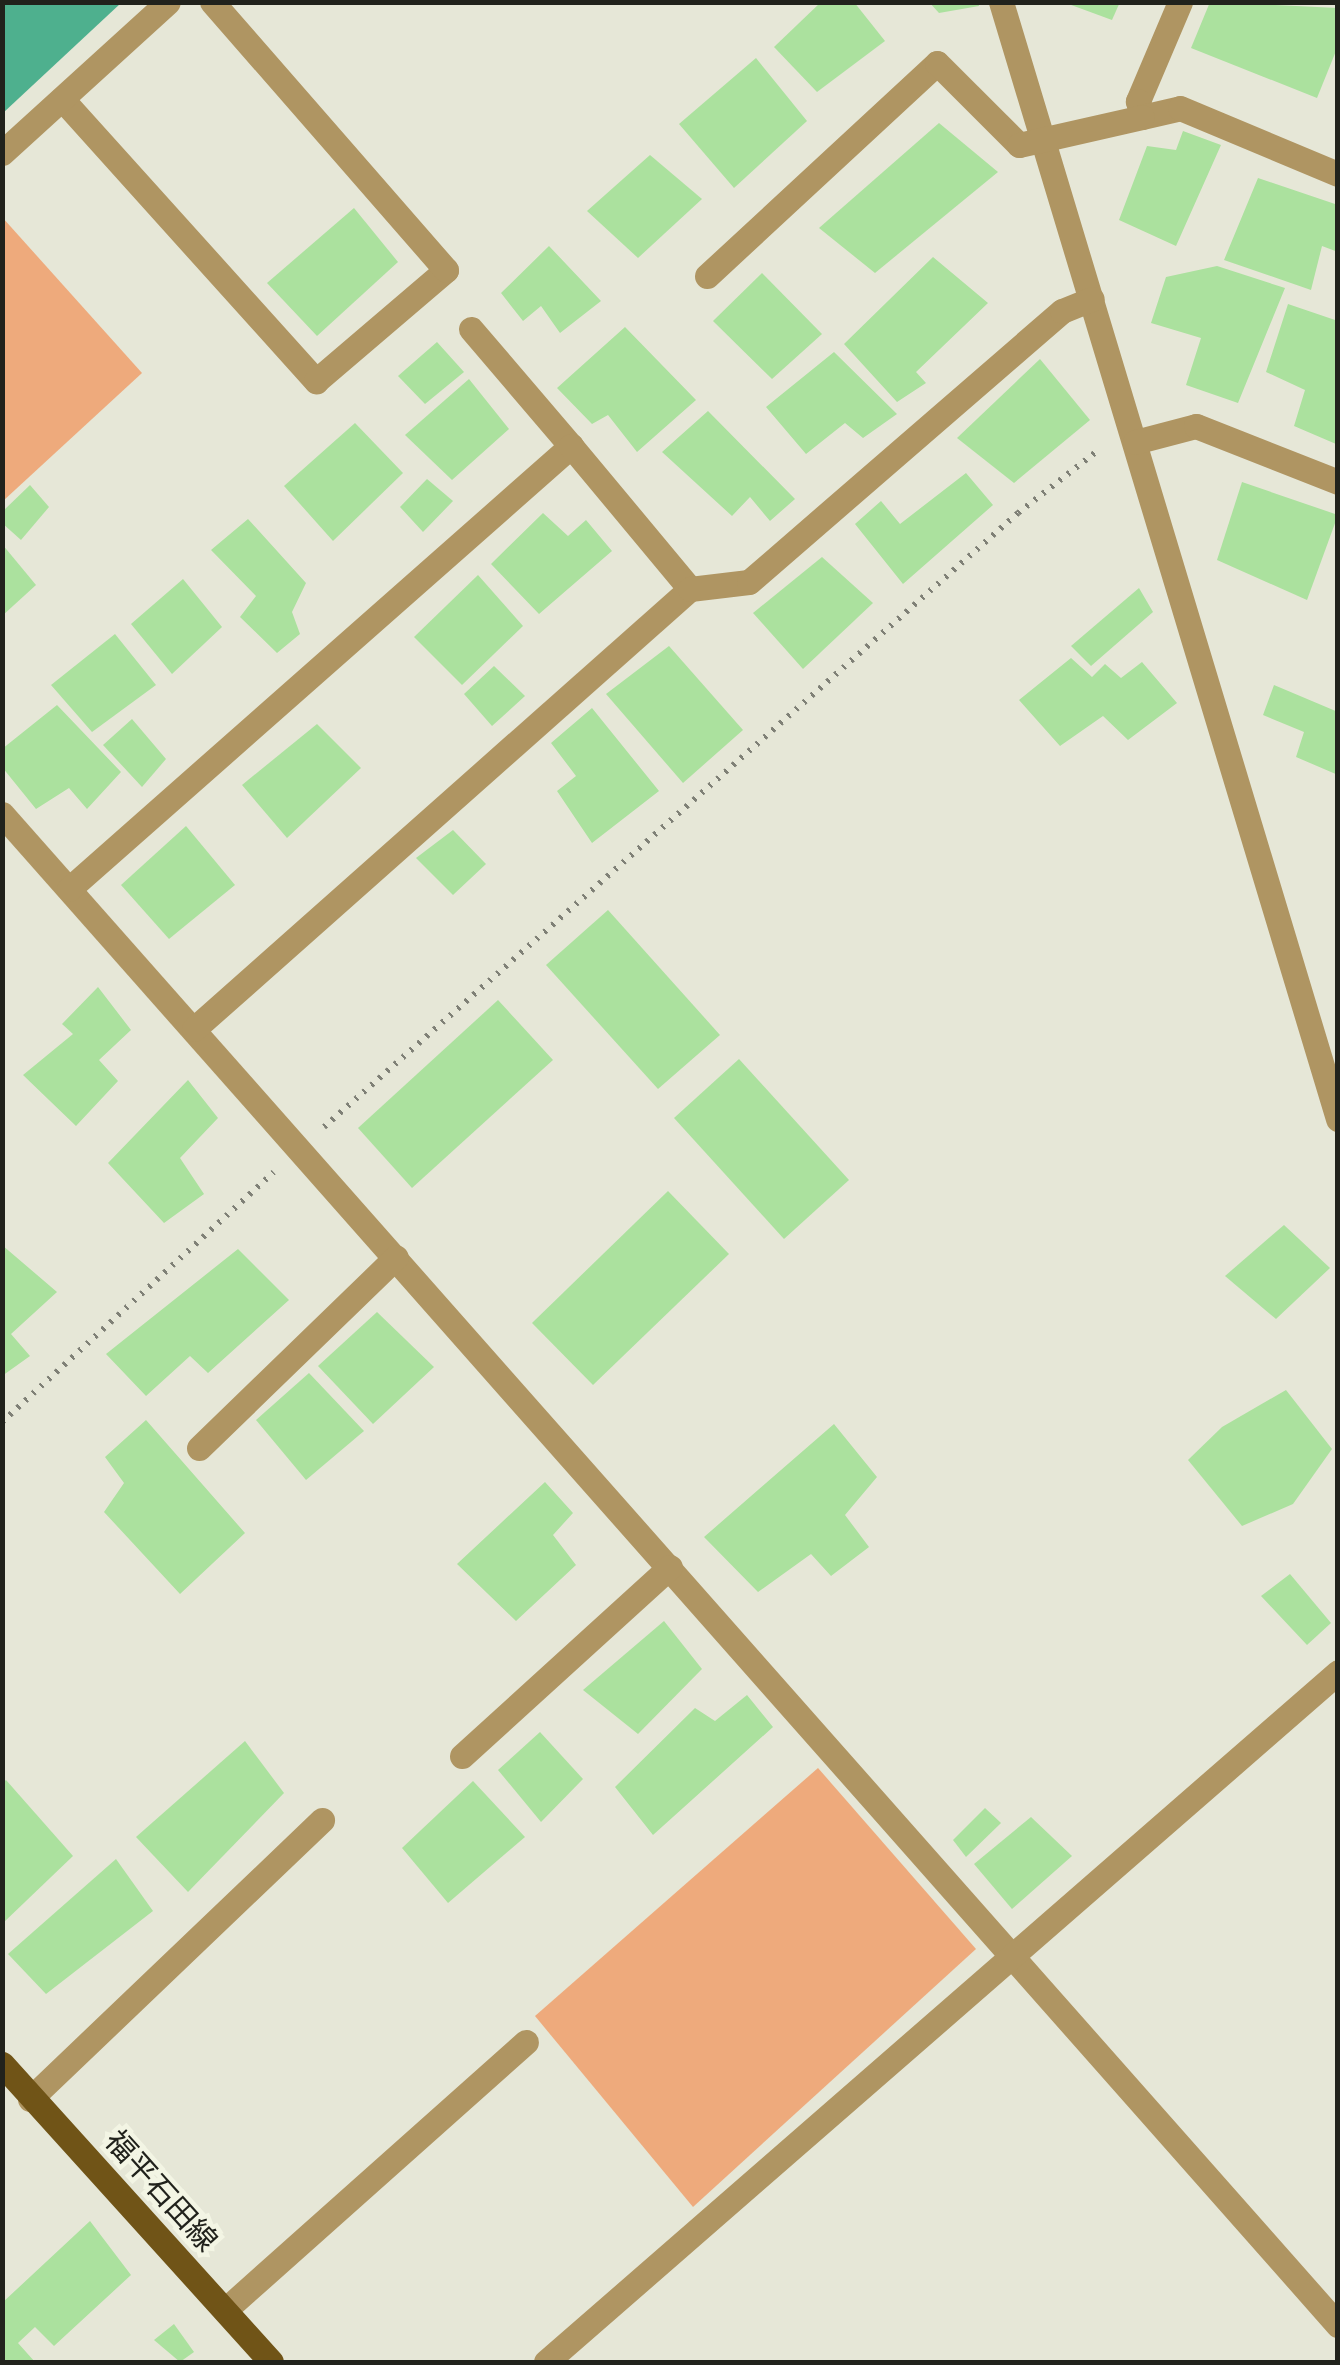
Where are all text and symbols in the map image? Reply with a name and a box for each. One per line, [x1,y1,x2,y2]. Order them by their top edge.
street label: 福平石田線 [97,2123,225,2259]

